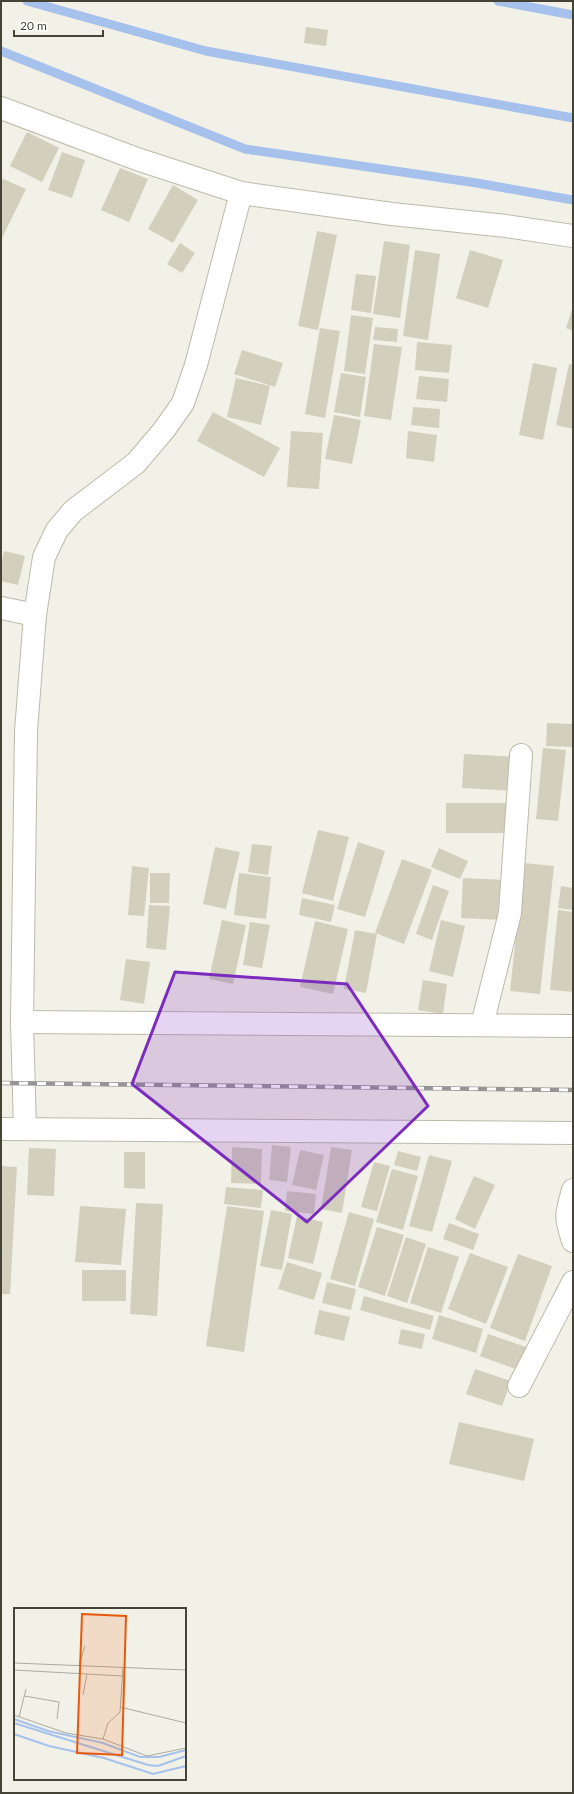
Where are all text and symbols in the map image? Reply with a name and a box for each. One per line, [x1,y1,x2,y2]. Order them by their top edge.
scale bar [14,12,103,38]
text: 20 m [20,18,47,33]
inset map [14,1608,186,1780]

